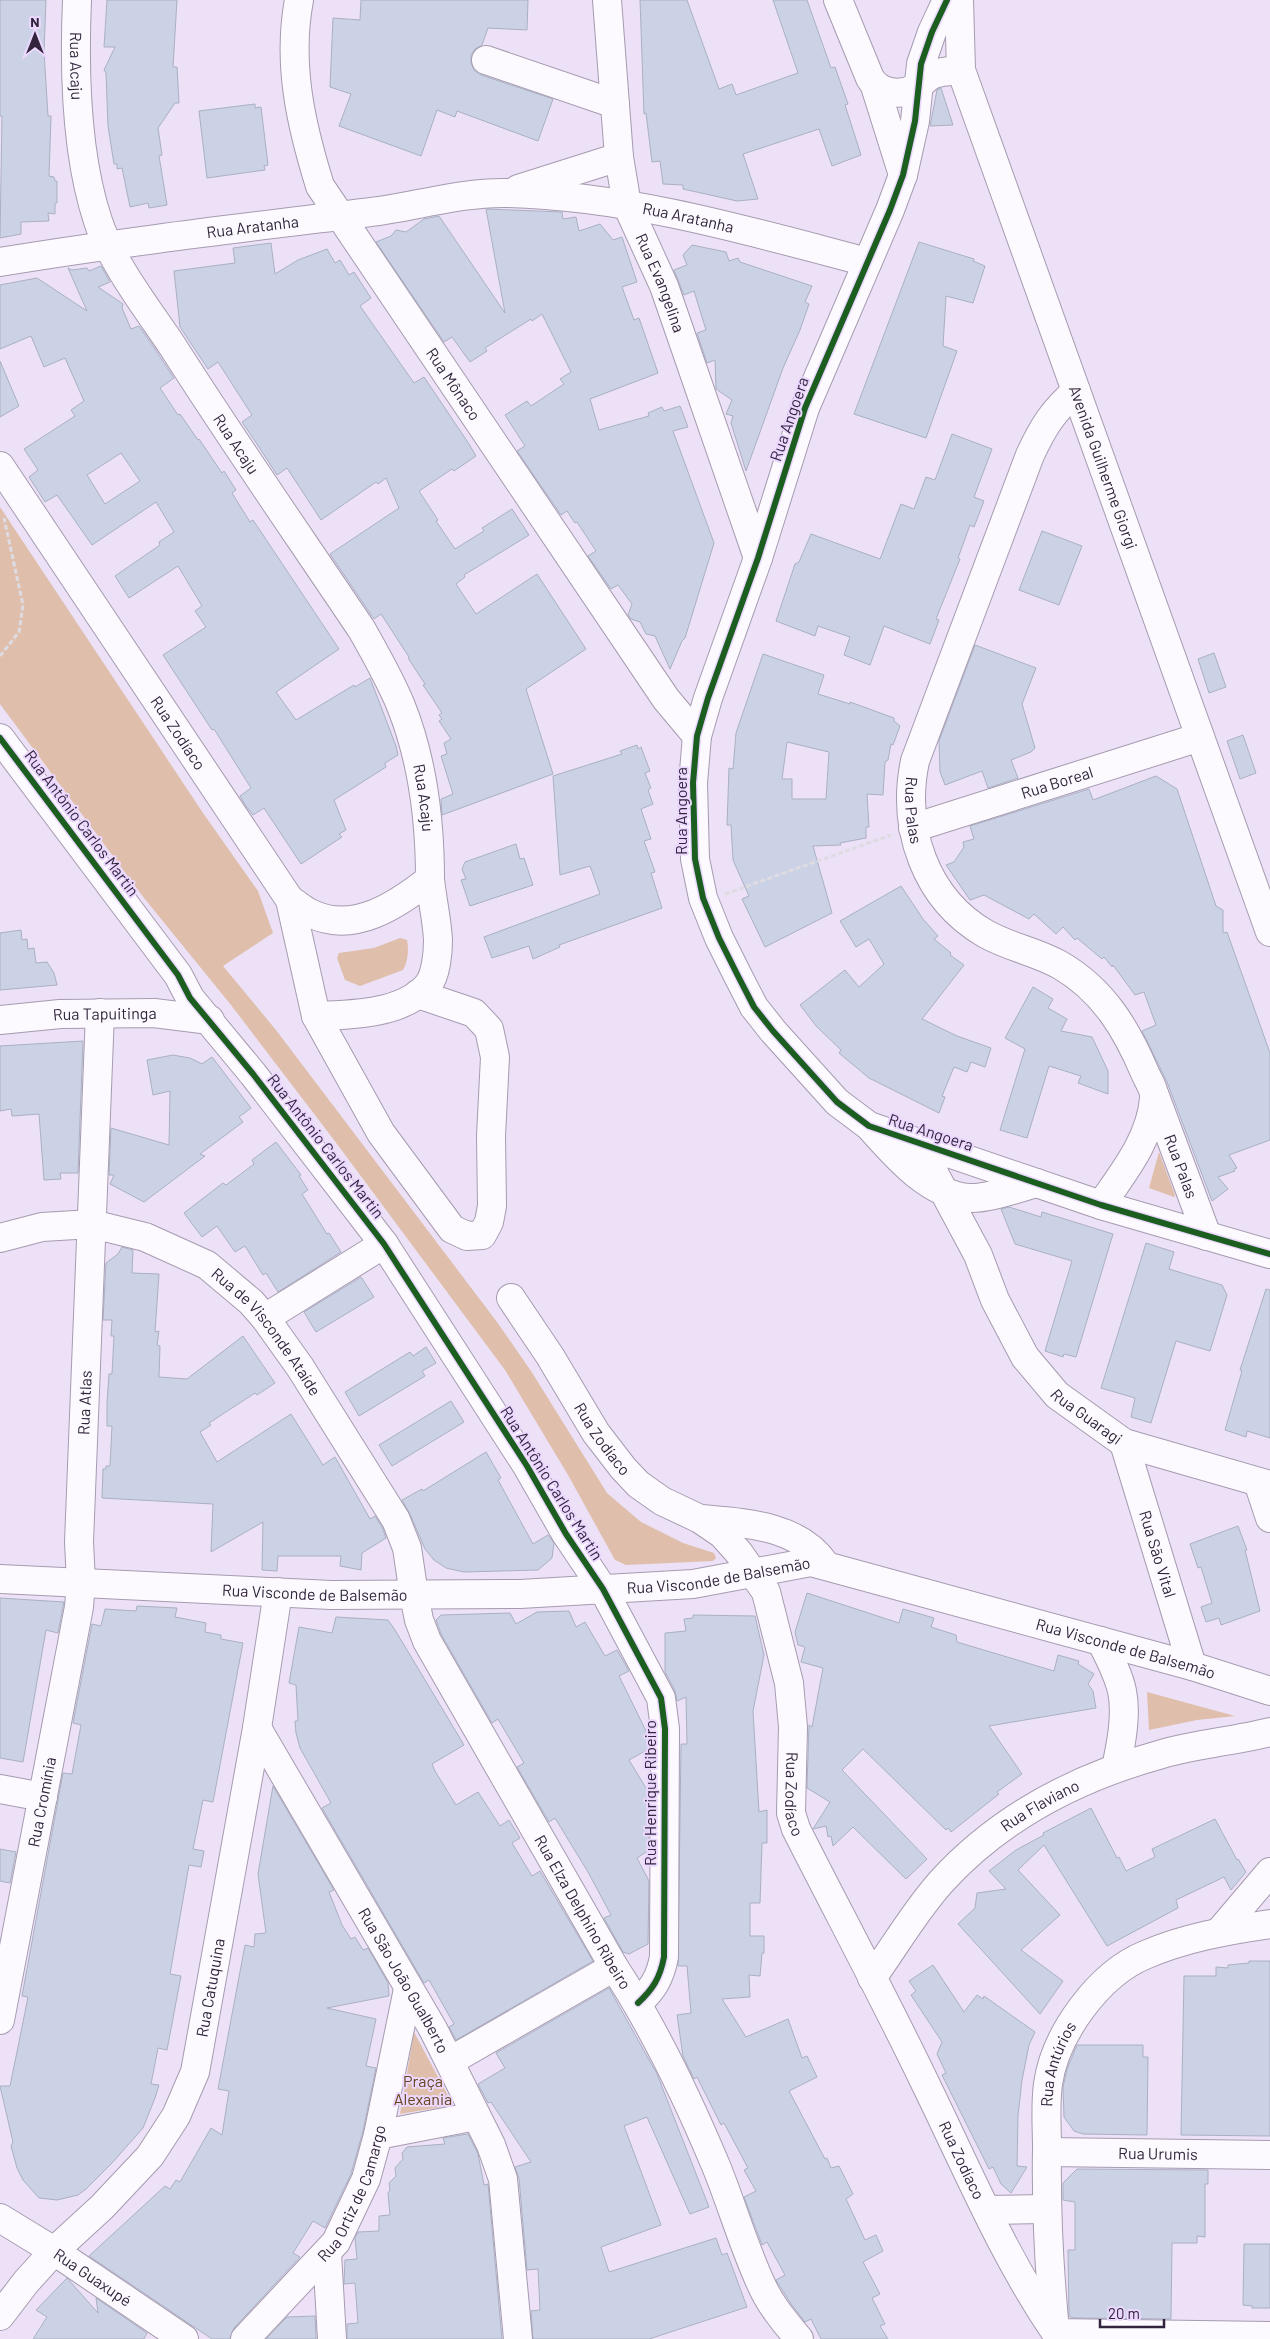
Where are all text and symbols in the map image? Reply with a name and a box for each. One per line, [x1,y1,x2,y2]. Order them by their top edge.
north arrow [10,10,60,60]
text: N [30,13,40,30]
street label: Rua Acaju [67,32,87,101]
street label: Rua Aratanha [641,198,736,236]
street label: Rua Aratanha [205,211,300,241]
street label: Rua Evangelina [632,230,689,335]
street label: Rua Mônaco [423,344,485,424]
street label: Rua Angoera [765,374,812,463]
street label: Avenida Guilherme Giorgi [1066,382,1142,552]
street label: Rua Acaju [210,410,264,477]
street label: Rua Zodíaco [147,692,210,773]
street label: Rua Antônio Carlos Martin [21,746,144,899]
street label: Rua Acaju [410,762,438,832]
street label: Rua Boreal [1018,762,1095,802]
street label: Rua Angoera [671,767,690,855]
street label: Rua Palas [902,776,927,845]
street label: Rua Tapuitinga [52,1003,157,1024]
street label: Rua Antônio Carlos Martin [264,1070,389,1222]
street label: Rua Angoera [886,1109,976,1154]
street label: Rua Palas [1161,1131,1202,1201]
street label: Rua de Visconde Ataíde [208,1263,325,1399]
street label: Rua Atlas [73,1370,95,1435]
street label: Rua Guaragi [1047,1385,1126,1448]
street label: Rua Zodíaco [571,1399,635,1479]
street label: Rua Antônio Carlos Martin [497,1402,608,1563]
street label: Rua São Vital [1136,1508,1181,1600]
street label: Rua Visconde de Balsemão [626,1552,812,1597]
street label: Rua Visconde de Balsemão [222,1580,407,1604]
street label: Rua Visconde de Balsemão [1034,1614,1218,1682]
street label: Rua Henrique Ribeiro [640,1720,659,1866]
street label: Rua Zodíaco [782,1752,808,1839]
street label: Rua Cromínia [23,1755,59,1849]
street label: Rua Flaviano [996,1775,1082,1835]
street label: Rua Elza Delphino Ribeiro [531,1831,636,1992]
street label: Rua São João Gualberto [355,1904,453,2056]
street label: Rua Catuquina [191,1937,228,2039]
street label: Rua Antúrios [1036,2018,1079,2107]
park label: Praça Alexania [394,2071,452,2108]
street label: Rua Zodíaco [936,2118,989,2202]
street label: Rua Ortiz de Camargo [313,2123,389,2265]
street label: Rua Urumis [1118,2143,1198,2163]
street label: Rua Guaxupé [50,2244,135,2310]
scale bar [1100,2296,1164,2328]
text: 20 m [1108,2304,1140,2322]

